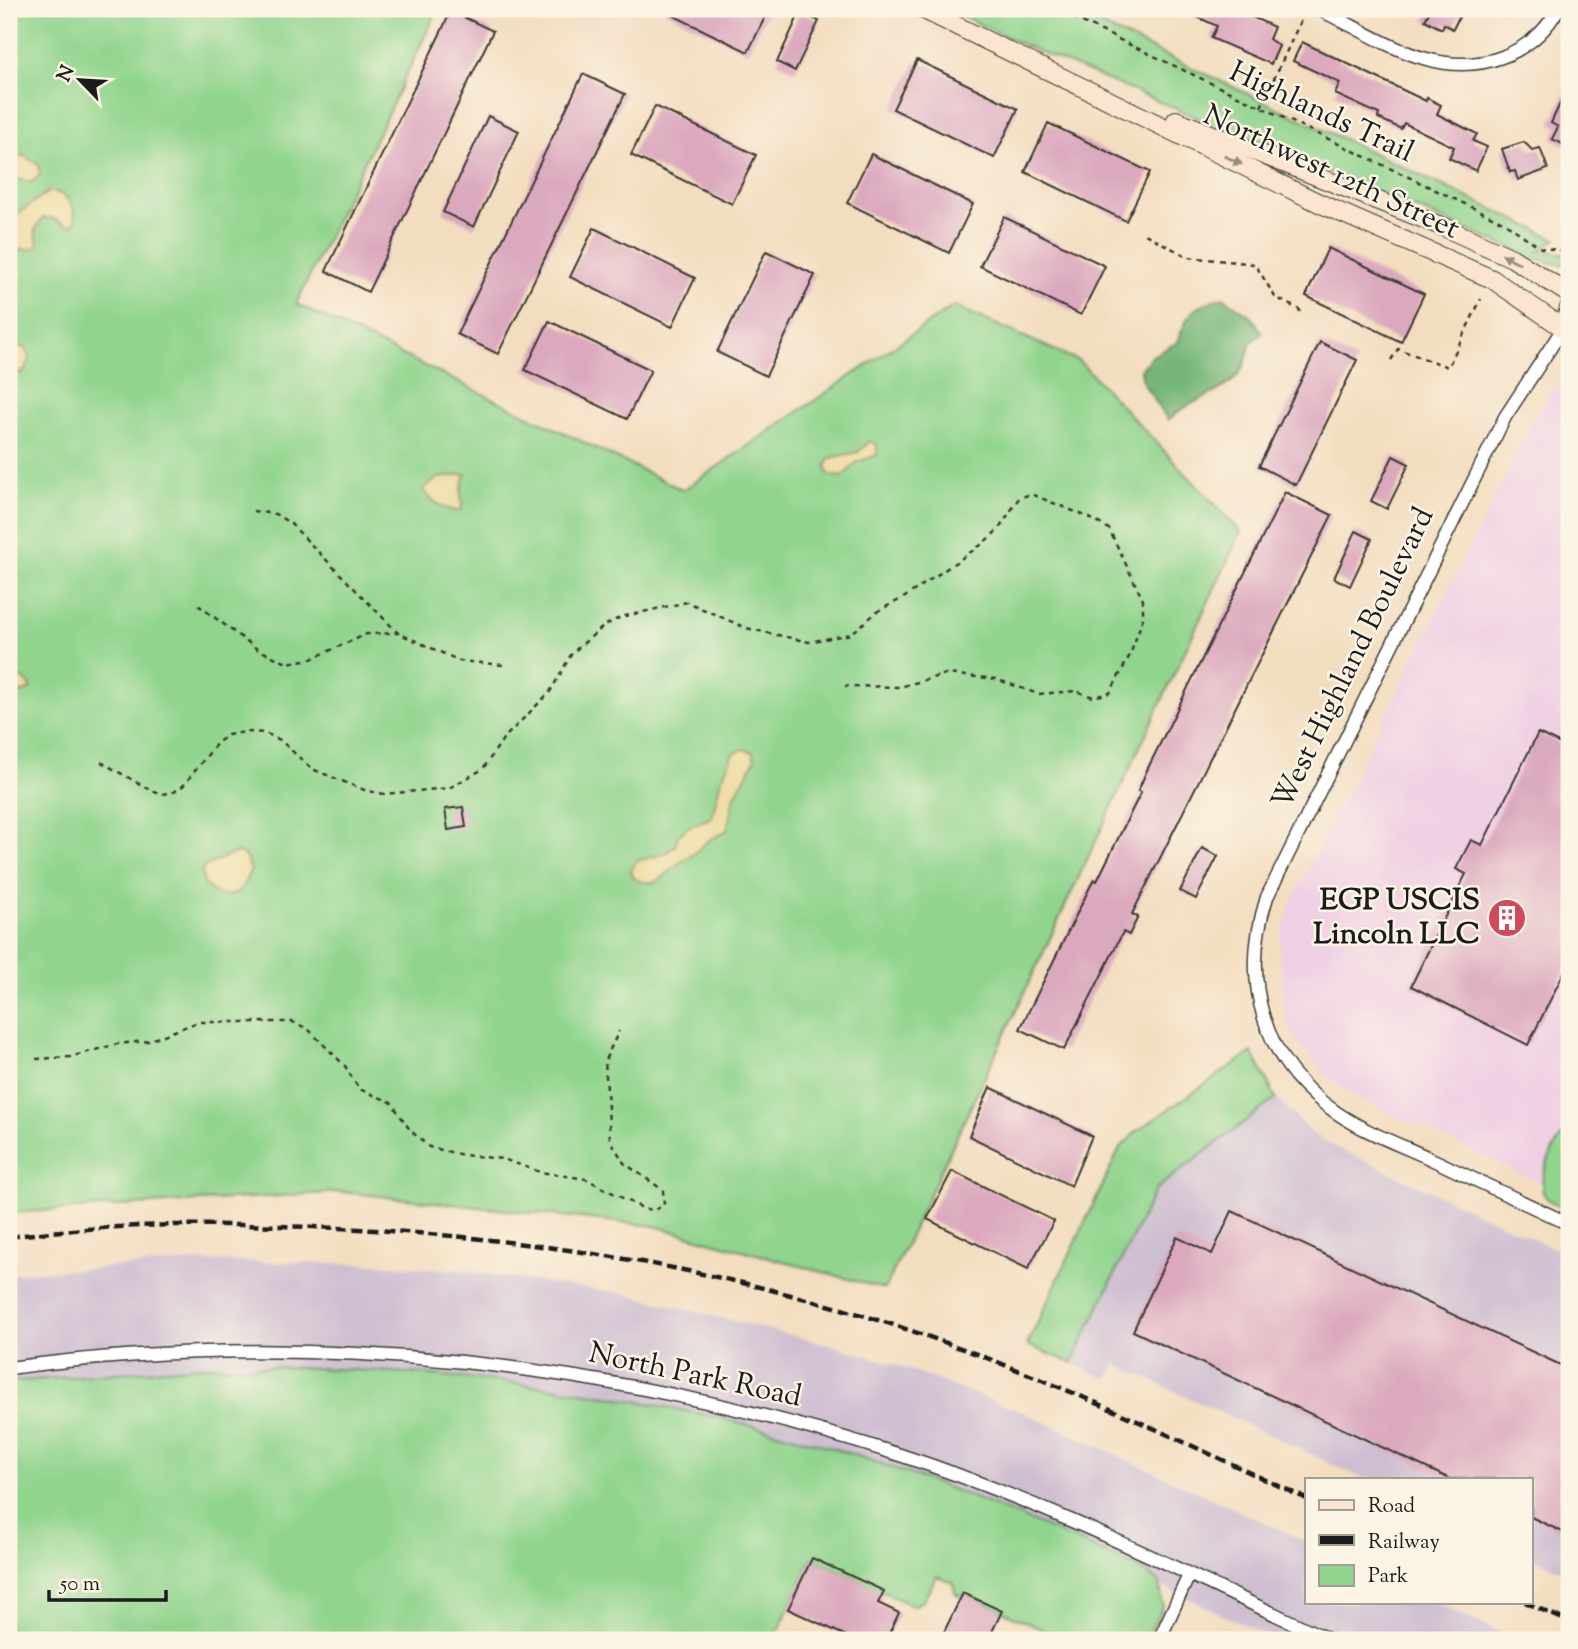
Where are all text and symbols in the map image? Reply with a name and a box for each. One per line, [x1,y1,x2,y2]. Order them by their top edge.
north arrow [46,46,116,116]
street label: Highlands Trail [1221,51,1421,175]
text: N [51,61,82,86]
street label: Northwest 12th Street [1196,95,1466,251]
one-way arrow [1223,154,1243,166]
one-way arrow [1501,253,1521,264]
street label: West Highland Boulevard [1262,501,1446,817]
place label: EGP USCIS Lincoln LLC [1313,880,1480,957]
building icon: EGP USCIS Lincoln LLC [1486,897,1528,939]
street label: North Park Road [585,1332,805,1420]
legend [1305,1478,1532,1604]
text: Road [1368,1492,1415,1522]
text: Railway [1368,1528,1440,1558]
scale bar [49,1558,166,1602]
text: Park [1368,1562,1409,1592]
text: 50 m [59,1570,100,1600]

